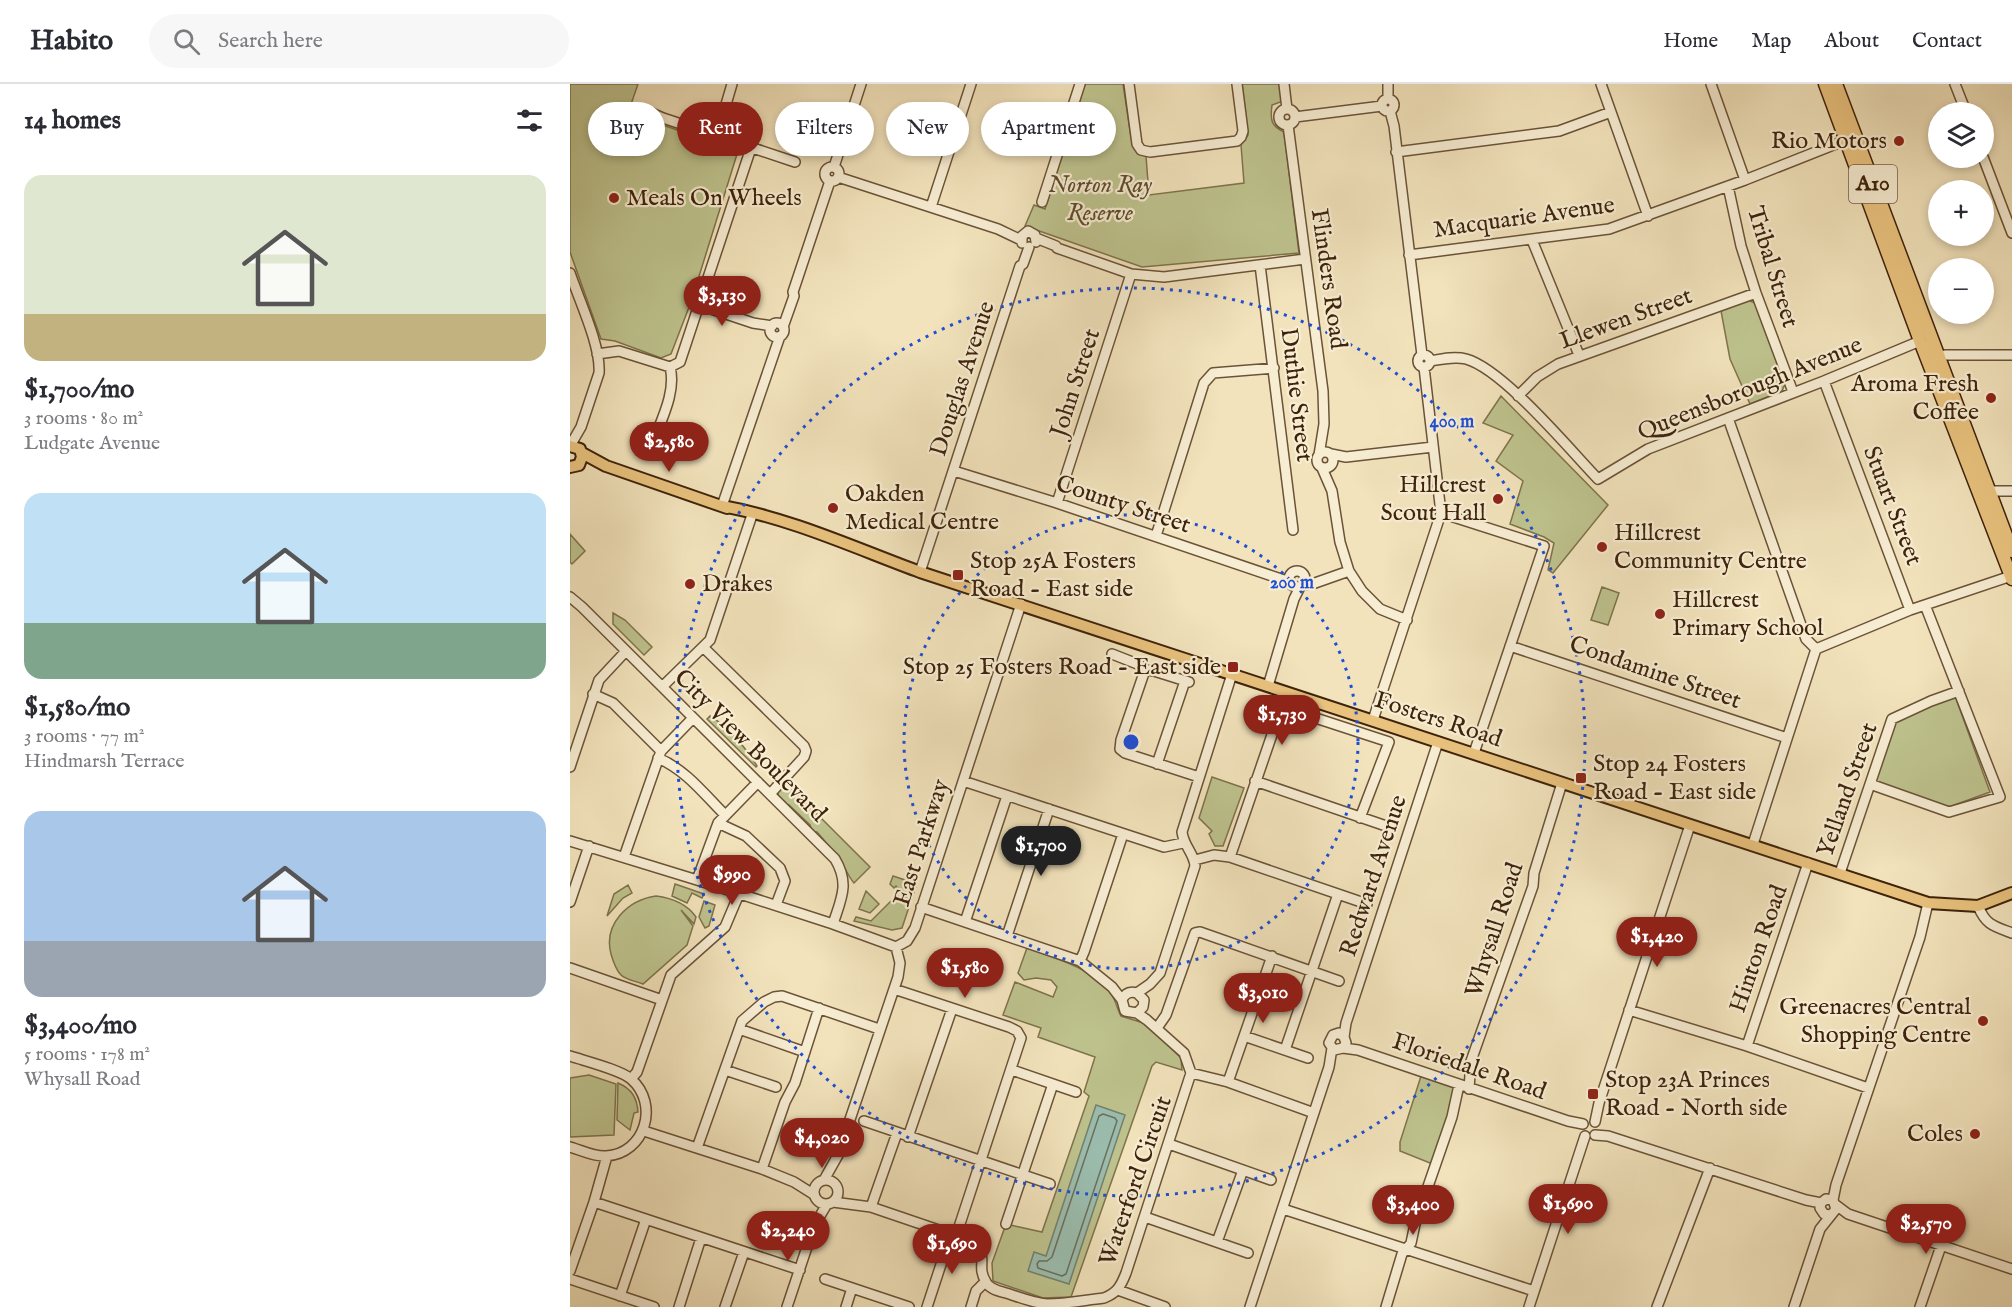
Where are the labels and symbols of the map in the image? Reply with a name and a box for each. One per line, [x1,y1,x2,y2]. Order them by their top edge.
place label: Rio Motors [1771,126,1887,157]
marker: Rio Motors [1892,134,1906,148]
road number: A10 [1849,165,1897,203]
park label: Norton Ray Reserve [1048,170,1153,229]
place label: Meals On Wheels [626,183,802,214]
street label: Macquarie Avenue [1431,190,1617,246]
marker: Meals On Wheels [607,191,621,205]
street label: Tribal Street [1739,202,1805,332]
street label: Flinders Road [1303,207,1353,351]
pin: $3,130 [673,276,771,327]
street label: Llewen Street [1555,281,1697,357]
street label: Douglas Avenue [923,297,1003,461]
street label: John Street [1043,325,1108,444]
street label: Duthie Street [1272,326,1320,464]
street label: Queensborough Avenue [1633,330,1867,448]
place label: Aroma Fresh Coffee [1850,369,1979,428]
marker: Aroma Fresh Coffee [1984,391,1998,405]
text: 400 m [1430,411,1474,434]
pin: $2,580 [620,422,718,473]
street label: Stuart Street [1855,442,1929,570]
street label: County Street [1052,469,1194,541]
place label: Hillcrest Scout Hall [1380,470,1486,529]
place label: Oakden Medical Centre [845,479,999,538]
marker: Hillcrest Scout Hall [1491,492,1505,506]
marker: Oakden Medical Centre [826,501,840,515]
place label: Hillcrest Community Centre [1614,518,1807,577]
marker: Hillcrest Community Centre [1595,540,1609,554]
place label: Stop 25A Fosters Road - East side [970,546,1136,605]
marker: Stop 25A Fosters Road - East side [951,568,965,582]
place label: Drakes [702,569,773,600]
text: 200 m [1270,572,1314,595]
marker: Drakes [683,577,697,591]
place label: Hillcrest Primary School [1672,585,1824,644]
marker: Hillcrest Primary School [1653,607,1667,621]
street label: Condamine Street [1565,629,1745,717]
place label: Stop 25 Fosters Road - East side [903,652,1221,683]
marker: Stop 25 Fosters Road - East side [1226,660,1240,674]
street label: City View Boulevard [667,663,833,829]
street label: Fosters Road [1370,685,1506,755]
pin: $1,730 [1233,695,1331,746]
street label: Yelland Street [1811,719,1885,861]
centre of rings [1121,732,1141,752]
place label: Stop 24 Fosters Road - East side [1593,749,1756,808]
marker: Stop 24 Fosters Road - East side [1574,771,1588,785]
street label: East Parkway [887,775,957,911]
street label: Redward Avenue [1333,791,1415,961]
pin: $1,700 [992,826,1090,877]
pin: $990 [696,855,768,906]
street label: Whysall Road [1459,859,1531,1001]
street label: Hinton Road [1723,881,1795,1017]
pin: $1,420 [1608,917,1706,968]
pin: $1,580 [916,948,1014,999]
pin: $3,010 [1214,973,1312,1024]
place label: Greenacres Central Shopping Centre [1779,992,1971,1051]
marker: Greenacres Central Shopping Centre [1976,1014,1990,1028]
street label: Floriedale Road [1388,1026,1550,1108]
place label: Stop 23A Princes Road - North side [1605,1065,1787,1124]
marker: Stop 23A Princes Road - North side [1586,1087,1600,1101]
street label: Waterford Circuit [1092,1092,1180,1270]
pin: $4,020 [773,1118,871,1169]
place label: Coles [1907,1119,1963,1150]
marker: Coles [1968,1127,1982,1141]
pin: $1,690 [1519,1184,1617,1235]
pin: $3,400 [1364,1185,1462,1236]
pin: $2,570 [1877,1204,1975,1255]
pin: $2,240 [739,1211,837,1262]
pin: $1,690 [903,1224,1001,1275]

